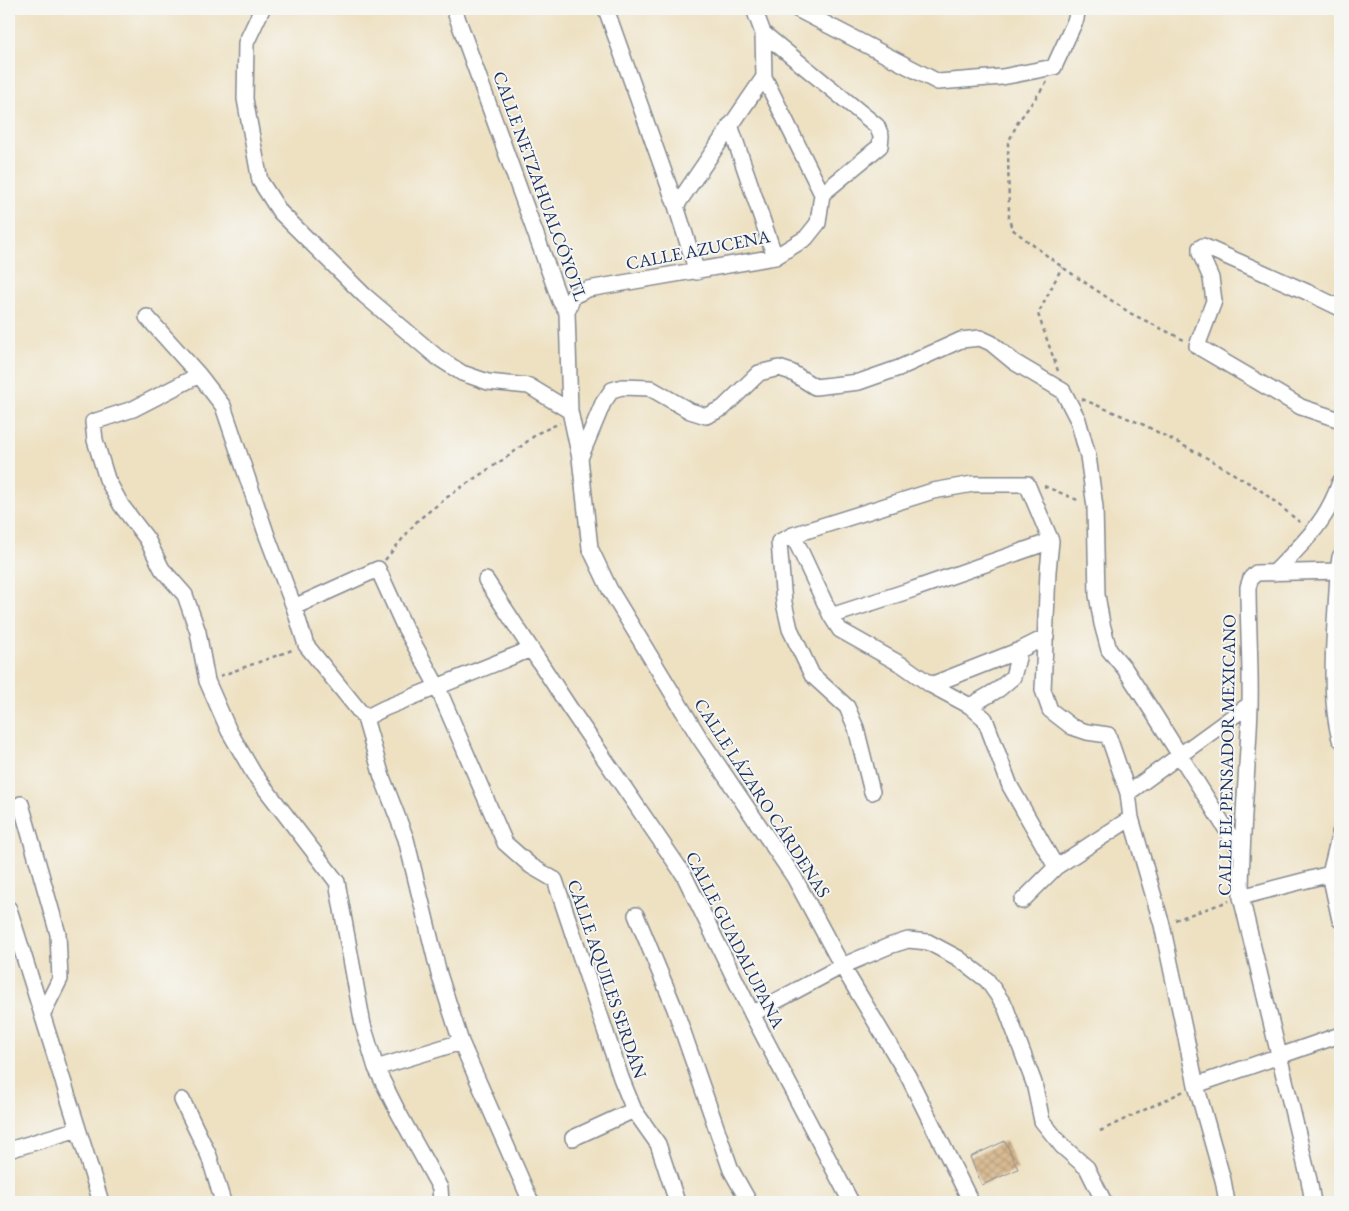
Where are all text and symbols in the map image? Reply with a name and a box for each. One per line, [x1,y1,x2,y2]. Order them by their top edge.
street label: CALLE NETZAHUALCÓYOTL [488,68,593,304]
street label: CALLE AZUCENA [624,224,772,275]
street label: CALLE EL PENSADOR MEXICANO [1213,614,1240,896]
street label: CALLE LÁZARO CÁRDENAS [689,694,836,902]
street label: CALLE GUADALUPANA [681,847,790,1033]
street label: CALLE AQUILES SERDÁN [563,876,653,1082]

